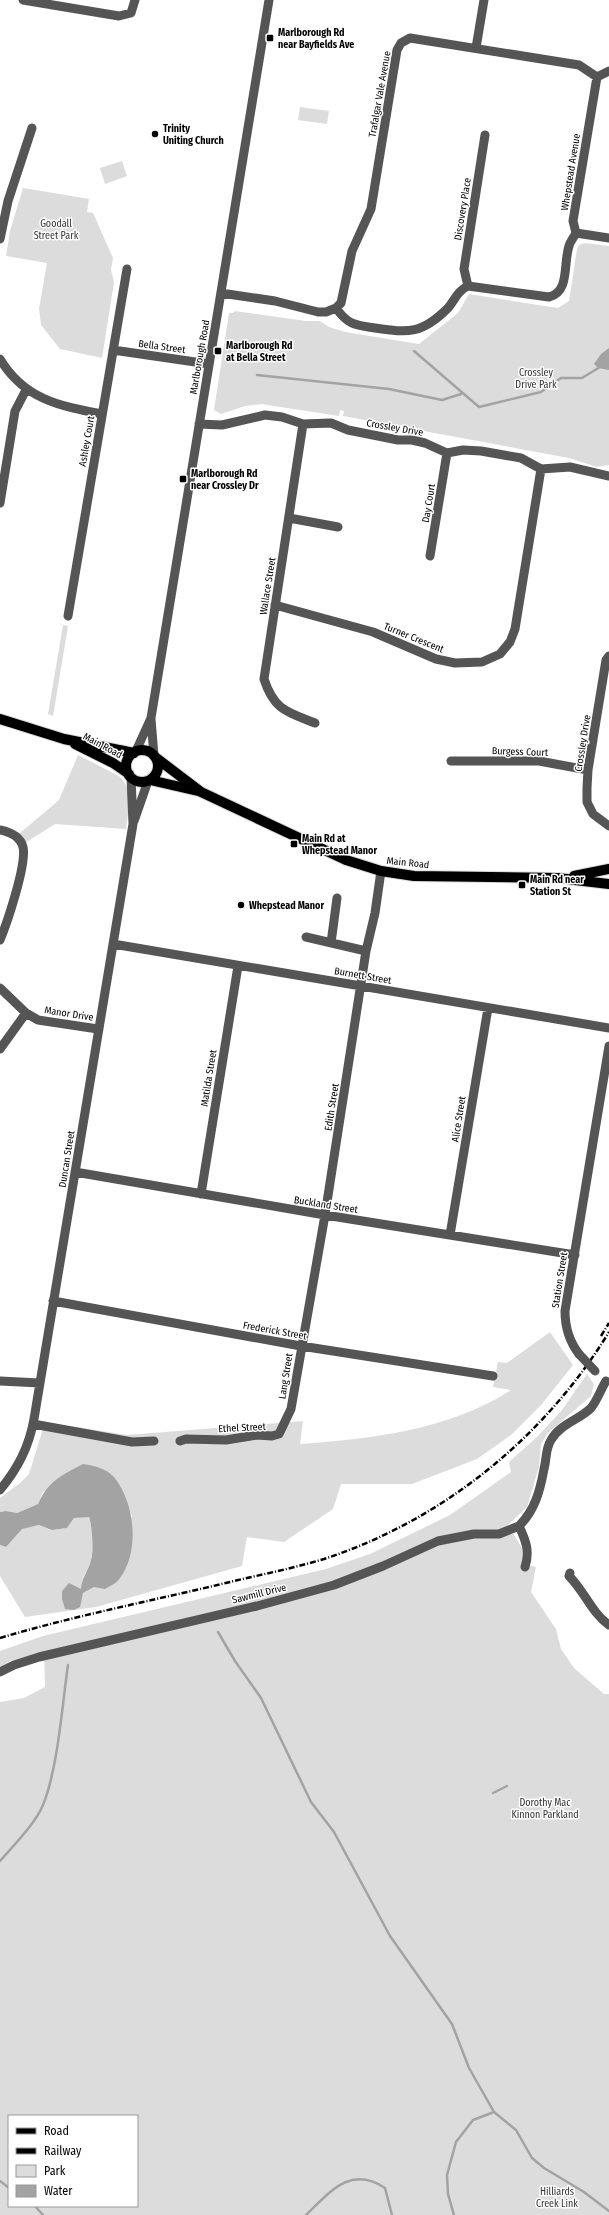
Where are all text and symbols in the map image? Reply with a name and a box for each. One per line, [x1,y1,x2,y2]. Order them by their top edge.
place label: Marlborough Rd near Bayfields Ave [278,27,354,51]
marker: Marlborough Rd near Bayfields Ave [265,33,275,43]
street label: Trafalgar Vale Avenue [366,50,393,138]
place label: Trinity Uniting Church [163,123,224,147]
marker: Trinity Uniting Church [150,129,160,139]
street label: Whepstead Avenue [559,133,583,212]
street label: Discovery Place [452,177,474,241]
park label: Goodall Street Park [34,218,79,242]
street label: Marlborough Road [188,319,212,395]
street label: Bella Street [138,338,187,356]
place label: Marlborough Rd at Bella Street [226,340,292,364]
marker: Marlborough Rd at Bella Street [213,346,223,356]
park label: Crossley Drive Park [515,367,557,391]
street label: Ashley Court [77,414,97,467]
street label: Crossley Drive [366,417,424,439]
place label: Marlborough Rd near Crossley Dr [191,468,259,492]
marker: Marlborough Rd near Crossley Dr [178,474,188,484]
street label: Day Court [420,482,438,524]
street label: Wallace Street [258,556,279,616]
street label: Turner Crescent [382,620,446,656]
street label: Crossley Drive [573,714,593,772]
street label: Main Road [81,731,124,761]
street label: Burgess Court [492,745,549,759]
place label: Main Rd at Whepstead Manor [302,833,377,857]
marker: Main Rd at Whepstead Manor [289,839,299,849]
street label: Main Road [386,855,430,871]
place label: Main Rd near Station St [530,874,584,898]
marker: Main Rd near Station St [517,880,527,890]
marker: Whepstead Manor [236,900,246,910]
place label: Whepstead Manor [249,900,324,912]
street label: Burnett Street [333,965,393,987]
street label: Manor Drive [43,1004,94,1024]
street label: Matilda Street [199,1048,220,1108]
street label: Edith Street [322,1082,342,1132]
street label: Alice Street [449,1095,469,1143]
street label: Duncan Street [57,1129,78,1189]
street label: Buckland Street [293,1194,359,1216]
street label: Station Street [550,1251,570,1309]
street label: Frederick Street [242,1319,308,1343]
street label: Lang Street [276,1352,296,1400]
street label: Ethel Street [218,1421,267,1435]
street label: Sawmill Drive [231,1581,288,1606]
park label: Dorothy Mac Kinnon Parkland [511,1797,579,1821]
legend [8,2115,138,2207]
text: Road [44,2124,69,2138]
text: Railway [44,2144,82,2158]
text: Park [44,2164,66,2178]
text: Water [44,2184,73,2198]
park label: Hilliards Creek Link [536,2186,578,2210]

